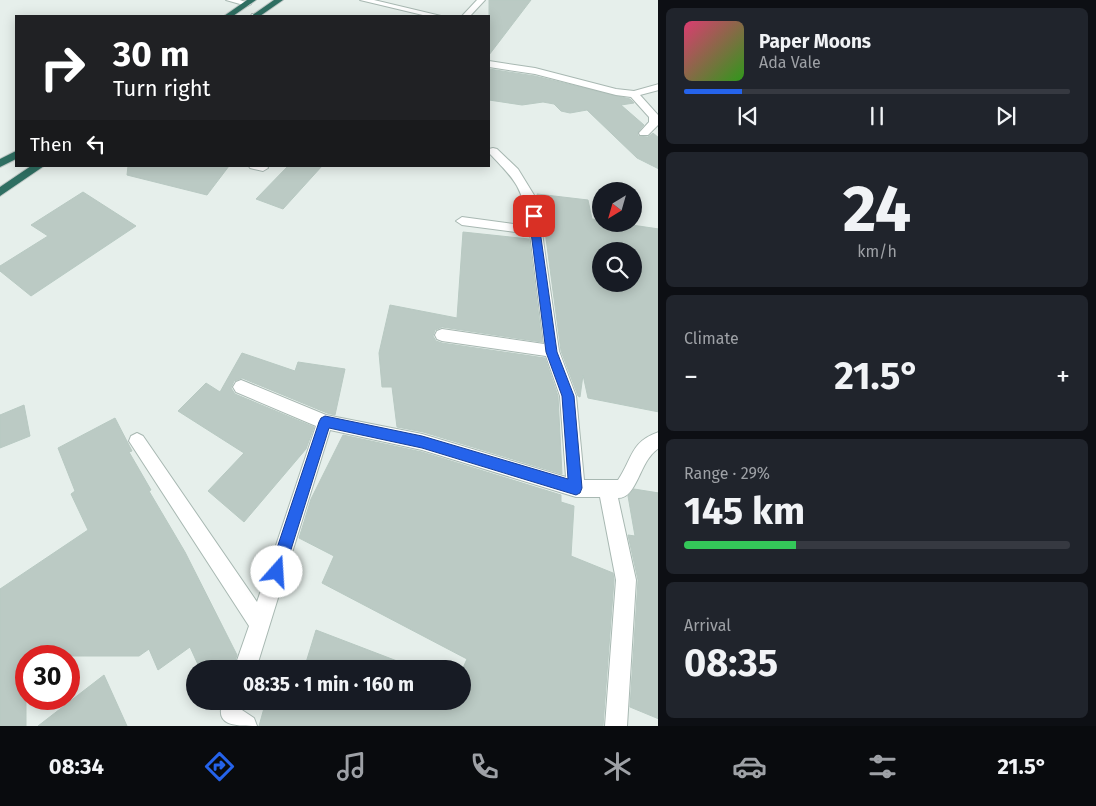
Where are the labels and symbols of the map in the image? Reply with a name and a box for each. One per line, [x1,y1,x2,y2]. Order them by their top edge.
north arrow [592,182,642,232]
pin [513,195,555,237]
position arrow [250,545,302,597]
speed limit sign: 30 [15,645,80,710]

